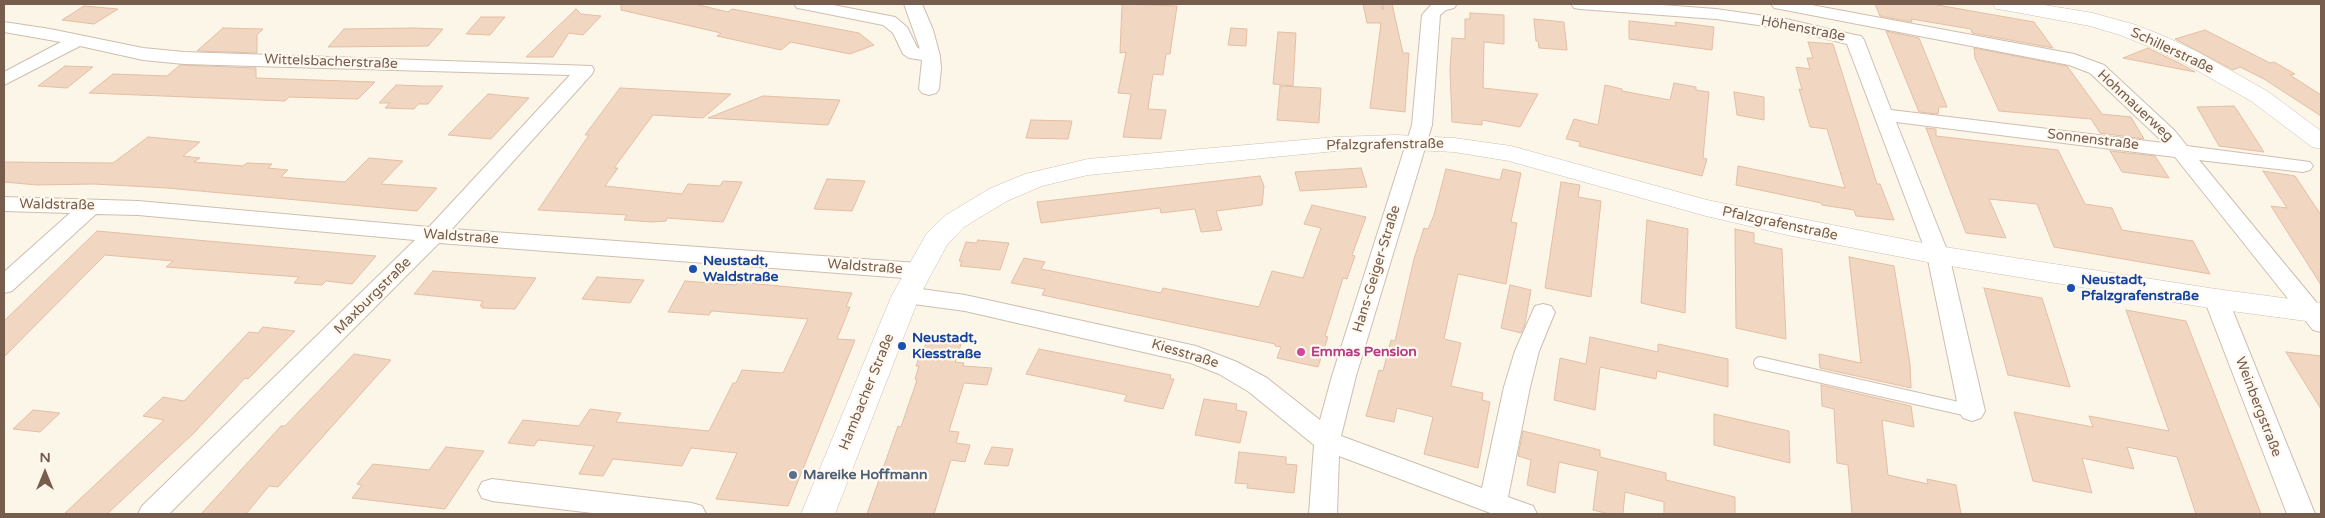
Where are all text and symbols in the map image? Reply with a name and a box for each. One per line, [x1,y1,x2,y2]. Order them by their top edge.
street label: Höhenstraße [1759,13,1847,45]
street label: Schillerstraße [2128,24,2216,78]
street label: Wittelsbacherstraße [264,51,398,73]
street label: Hohmauerweg [2094,67,2176,145]
street label: Sonnenstraße [2046,126,2140,154]
street label: Pfalzgrafenstraße [1326,136,1444,154]
street label: Waldstraße [19,196,95,214]
street label: Hans-Geiger-Straße [1350,203,1404,335]
street label: Pfalzgrafenstraße [1721,204,1839,244]
street label: Waldstraße [423,226,499,248]
place label: Neustadt, Waldstraße [703,253,778,286]
street label: Maxburgstraße [331,254,415,338]
street label: Waldstraße [827,256,903,278]
marker: Neustadt, Waldstraße [687,263,699,275]
place label: Neustadt, Pfalzgrafenstraße [2081,272,2199,304]
marker: Neustadt, Pfalzgrafenstraße [2065,282,2077,294]
place label: Neustadt, Kiesstraße [912,330,981,362]
street label: Hambacher Straße [836,331,898,453]
street label: Kiesstraße [1149,336,1221,372]
marker: Neustadt, Kiesstraße [896,340,908,352]
place label: Emmas Pension [1311,344,1417,360]
marker: Emmas Pension [1295,346,1307,358]
street label: Weinbergstraße [2231,355,2285,459]
north arrow [20,448,70,498]
text: N [39,449,51,466]
place label: Mareike Hoffmann [803,467,927,483]
marker: Mareike Hoffmann [787,469,799,481]

